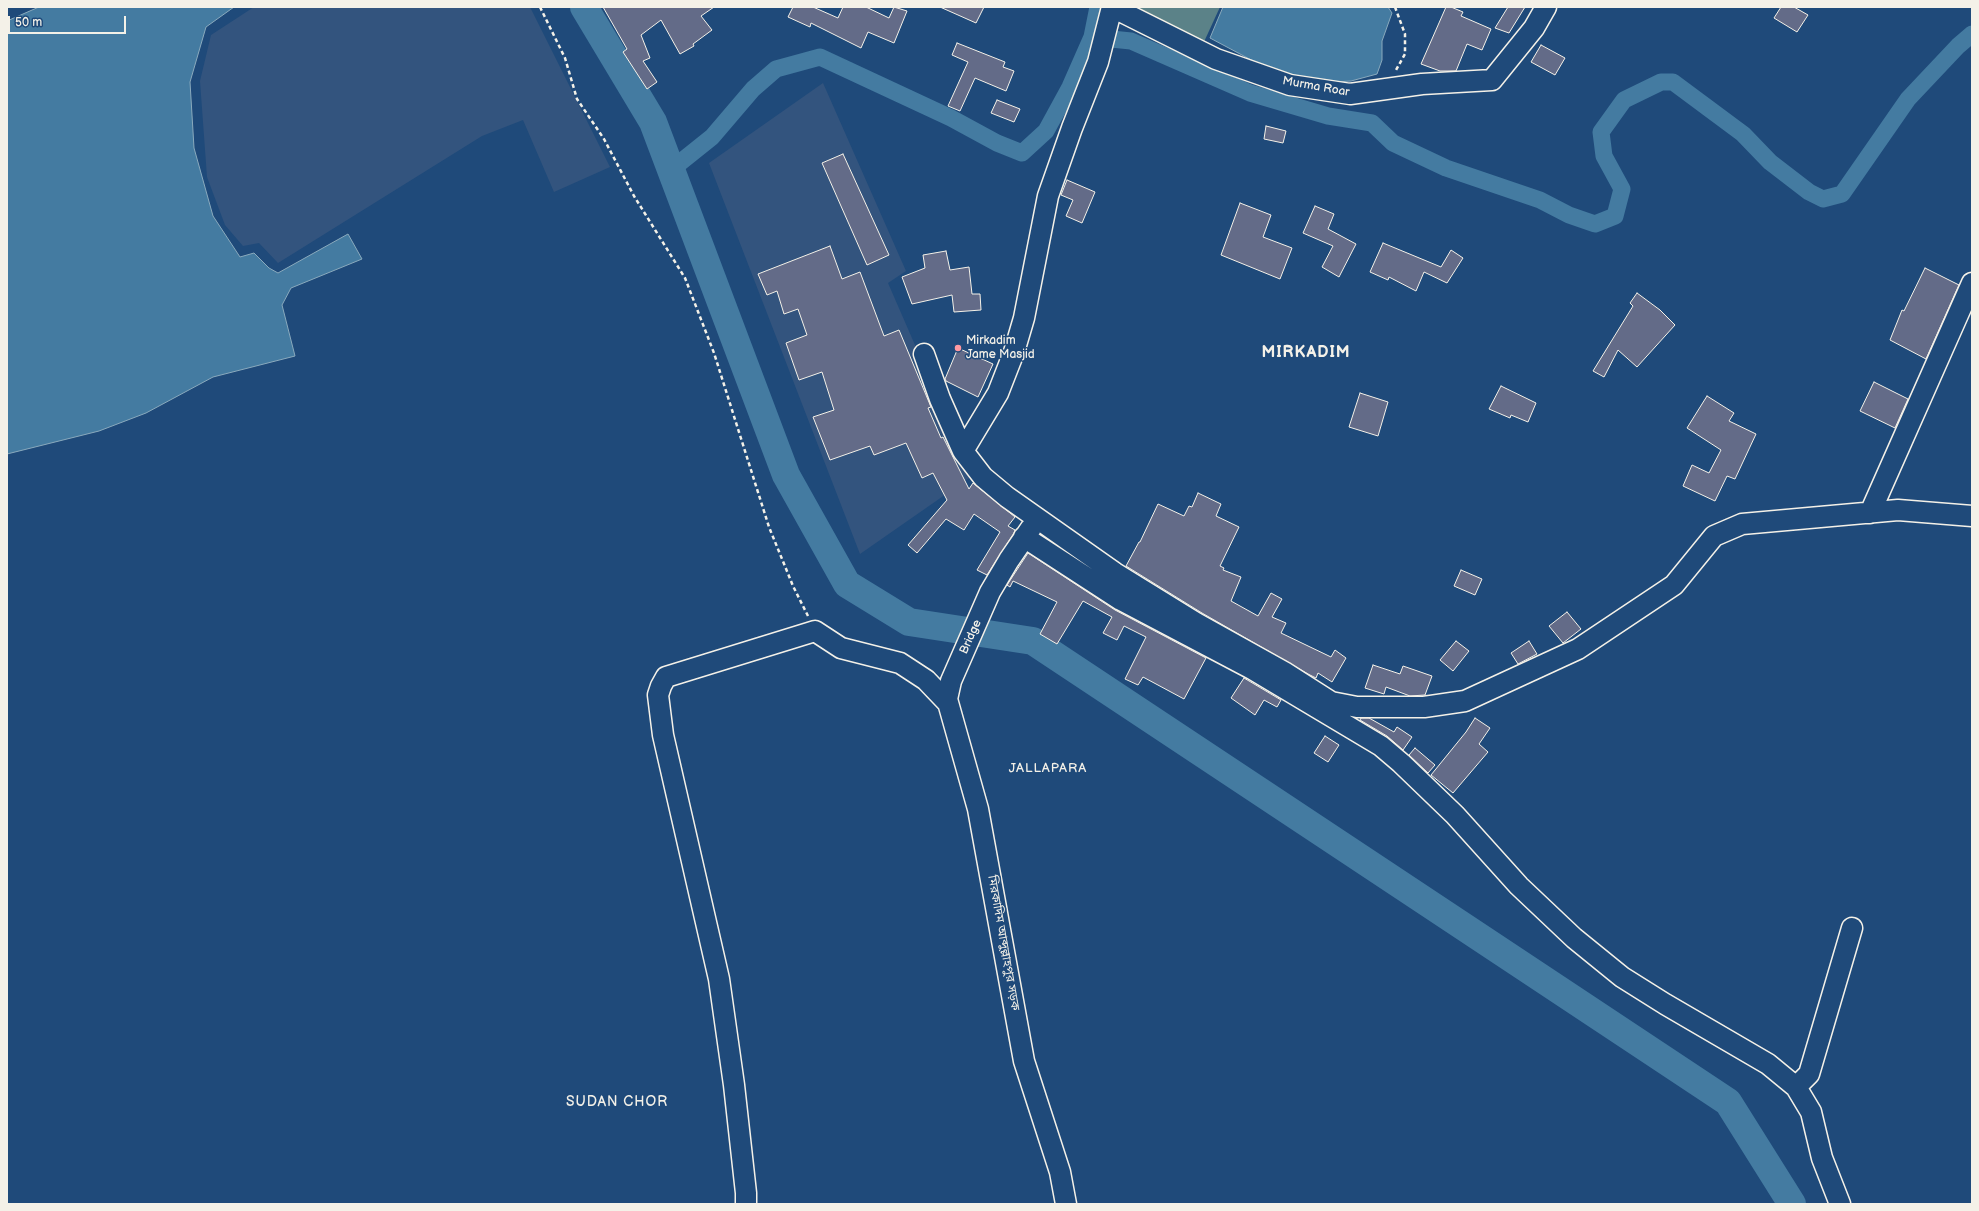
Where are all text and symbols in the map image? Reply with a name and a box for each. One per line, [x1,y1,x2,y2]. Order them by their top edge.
scale bar [10,8,128,34]
text: 50 m [15,15,42,30]
street label: Murma Roar [1281,74,1351,100]
place label: Mirkadim Jame Masjid [966,334,1035,362]
marker: Mirkadim Jame Masjid [953,343,963,353]
district label: MIRKADIM [1261,343,1351,363]
street label: Bridge [957,617,985,657]
district label: JALLAPARA [1009,761,1087,777]
street label: মিরকাদিম আব্দুল্লাহপুর সড়ক [984,874,1022,1012]
district label: SUDAN CHOR [566,1094,668,1110]

